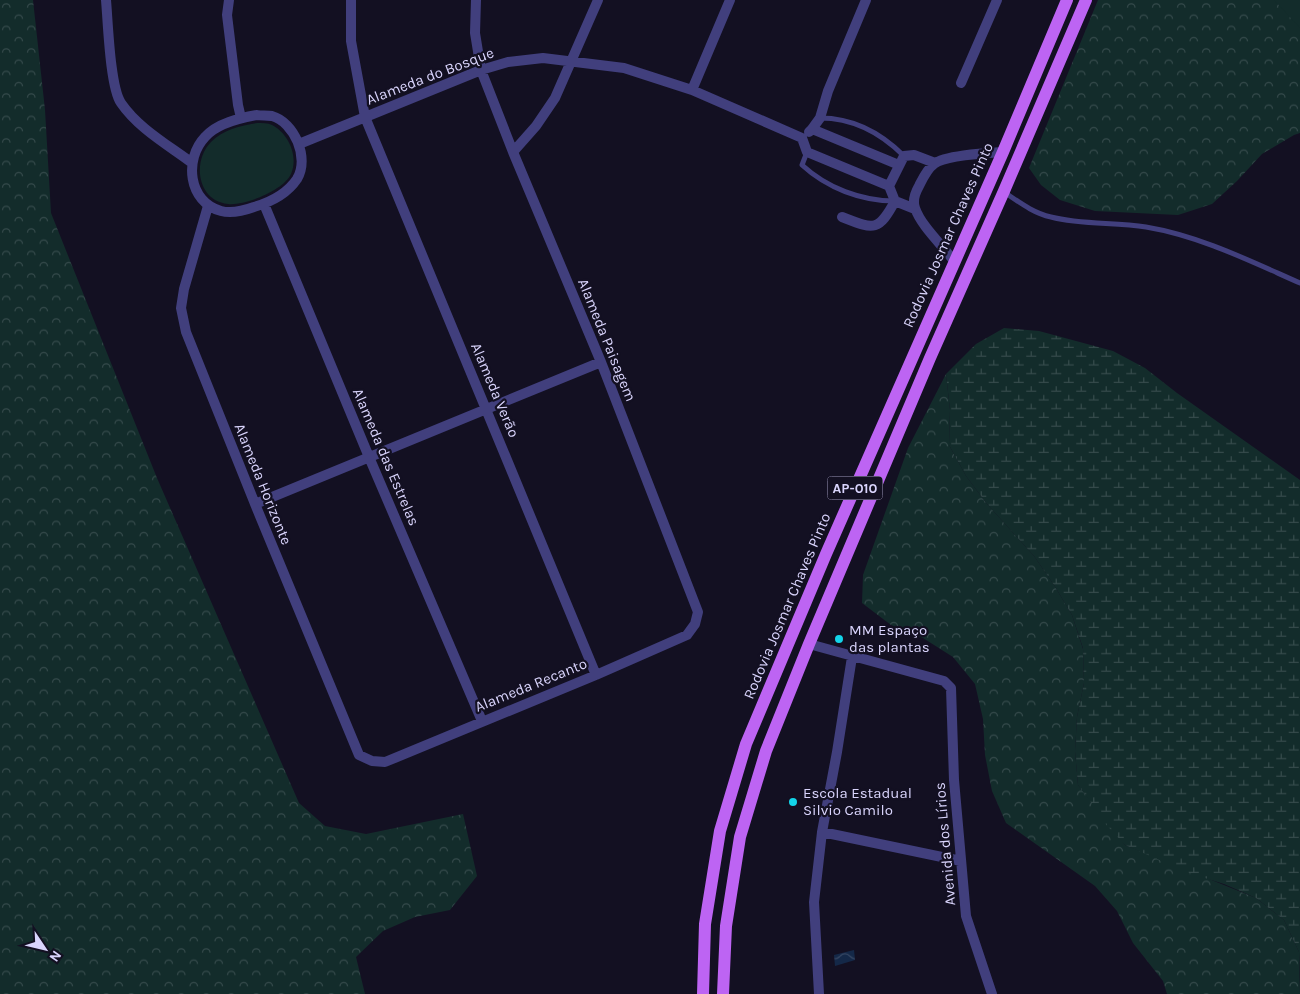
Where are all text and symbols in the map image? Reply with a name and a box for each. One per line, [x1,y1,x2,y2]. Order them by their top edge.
street label: Alameda do Bosque [364,43,496,109]
street label: Rodovia Josmar Chaves Pinto [899,140,997,330]
street label: Alameda Paisagem [574,276,640,404]
street label: Alameda Verão [467,340,523,440]
street label: Alameda das Estrelas [349,386,423,528]
street label: Alameda Horizonte [230,421,296,547]
road number: AP-010 [828,476,882,499]
street label: Rodovia Josmar Chaves Pinto [740,510,834,702]
place label: MM Espaço das plantas [849,621,930,656]
marker: MM Espaço das plantas [833,633,845,645]
street label: Alameda Recanto [472,654,590,716]
street label: Avenida dos Lírios [931,782,959,906]
place label: Escola Estadual Silvio Camilo [803,784,912,819]
marker: Escola Estadual Silvio Camilo [787,796,799,808]
north arrow [20,924,70,974]
text: N [45,947,65,965]

